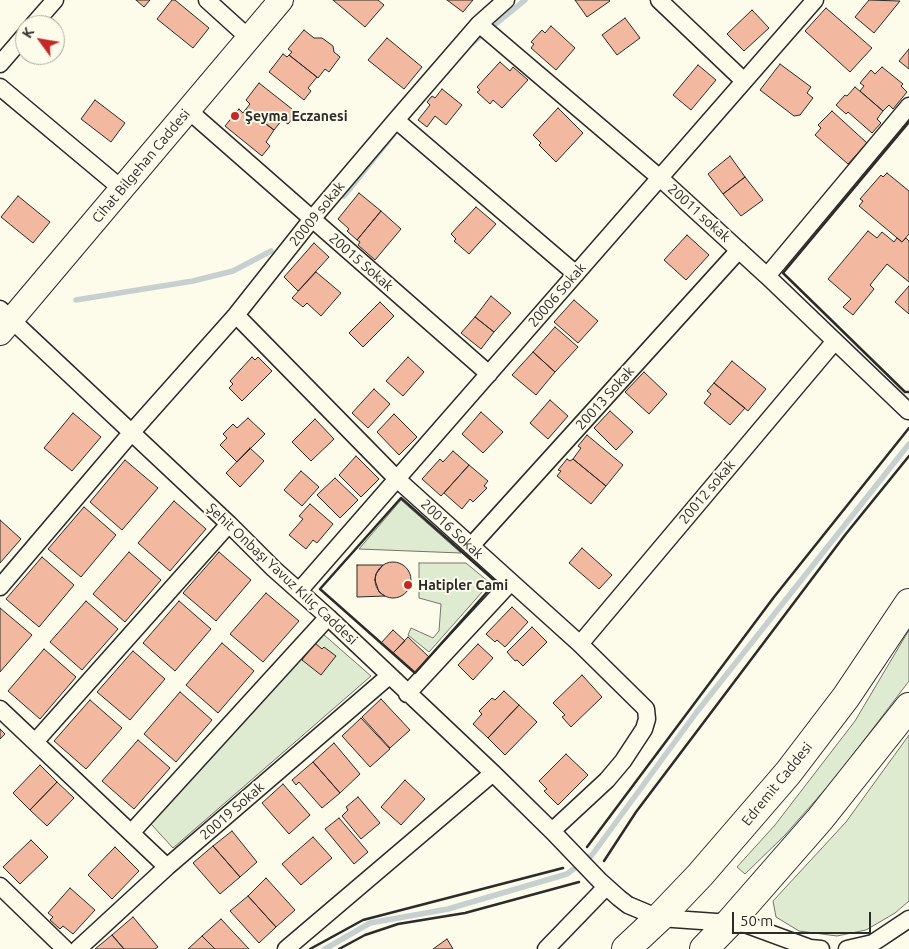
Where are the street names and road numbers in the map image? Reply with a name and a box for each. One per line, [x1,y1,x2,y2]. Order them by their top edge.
street label: Cihat Bilgehan Caddesi [88,106,194,226]
street label: 20009 sokak [286,178,348,250]
street label: 20011 sokak [664,181,734,245]
street label: 20015 Sokak [325,230,397,294]
street label: 20006 Sokak [525,259,589,331]
street label: 20013 Sokak [572,363,638,433]
street label: 20012 sokak [675,457,739,527]
street label: 20016 Sokak [417,496,487,562]
street label: Şehit Onbaşı Yavuz Kılıç Caddesi [203,500,361,648]
street label: Edremit Caddesi [738,739,816,829]
street label: 20019 Sokak [196,779,268,843]

